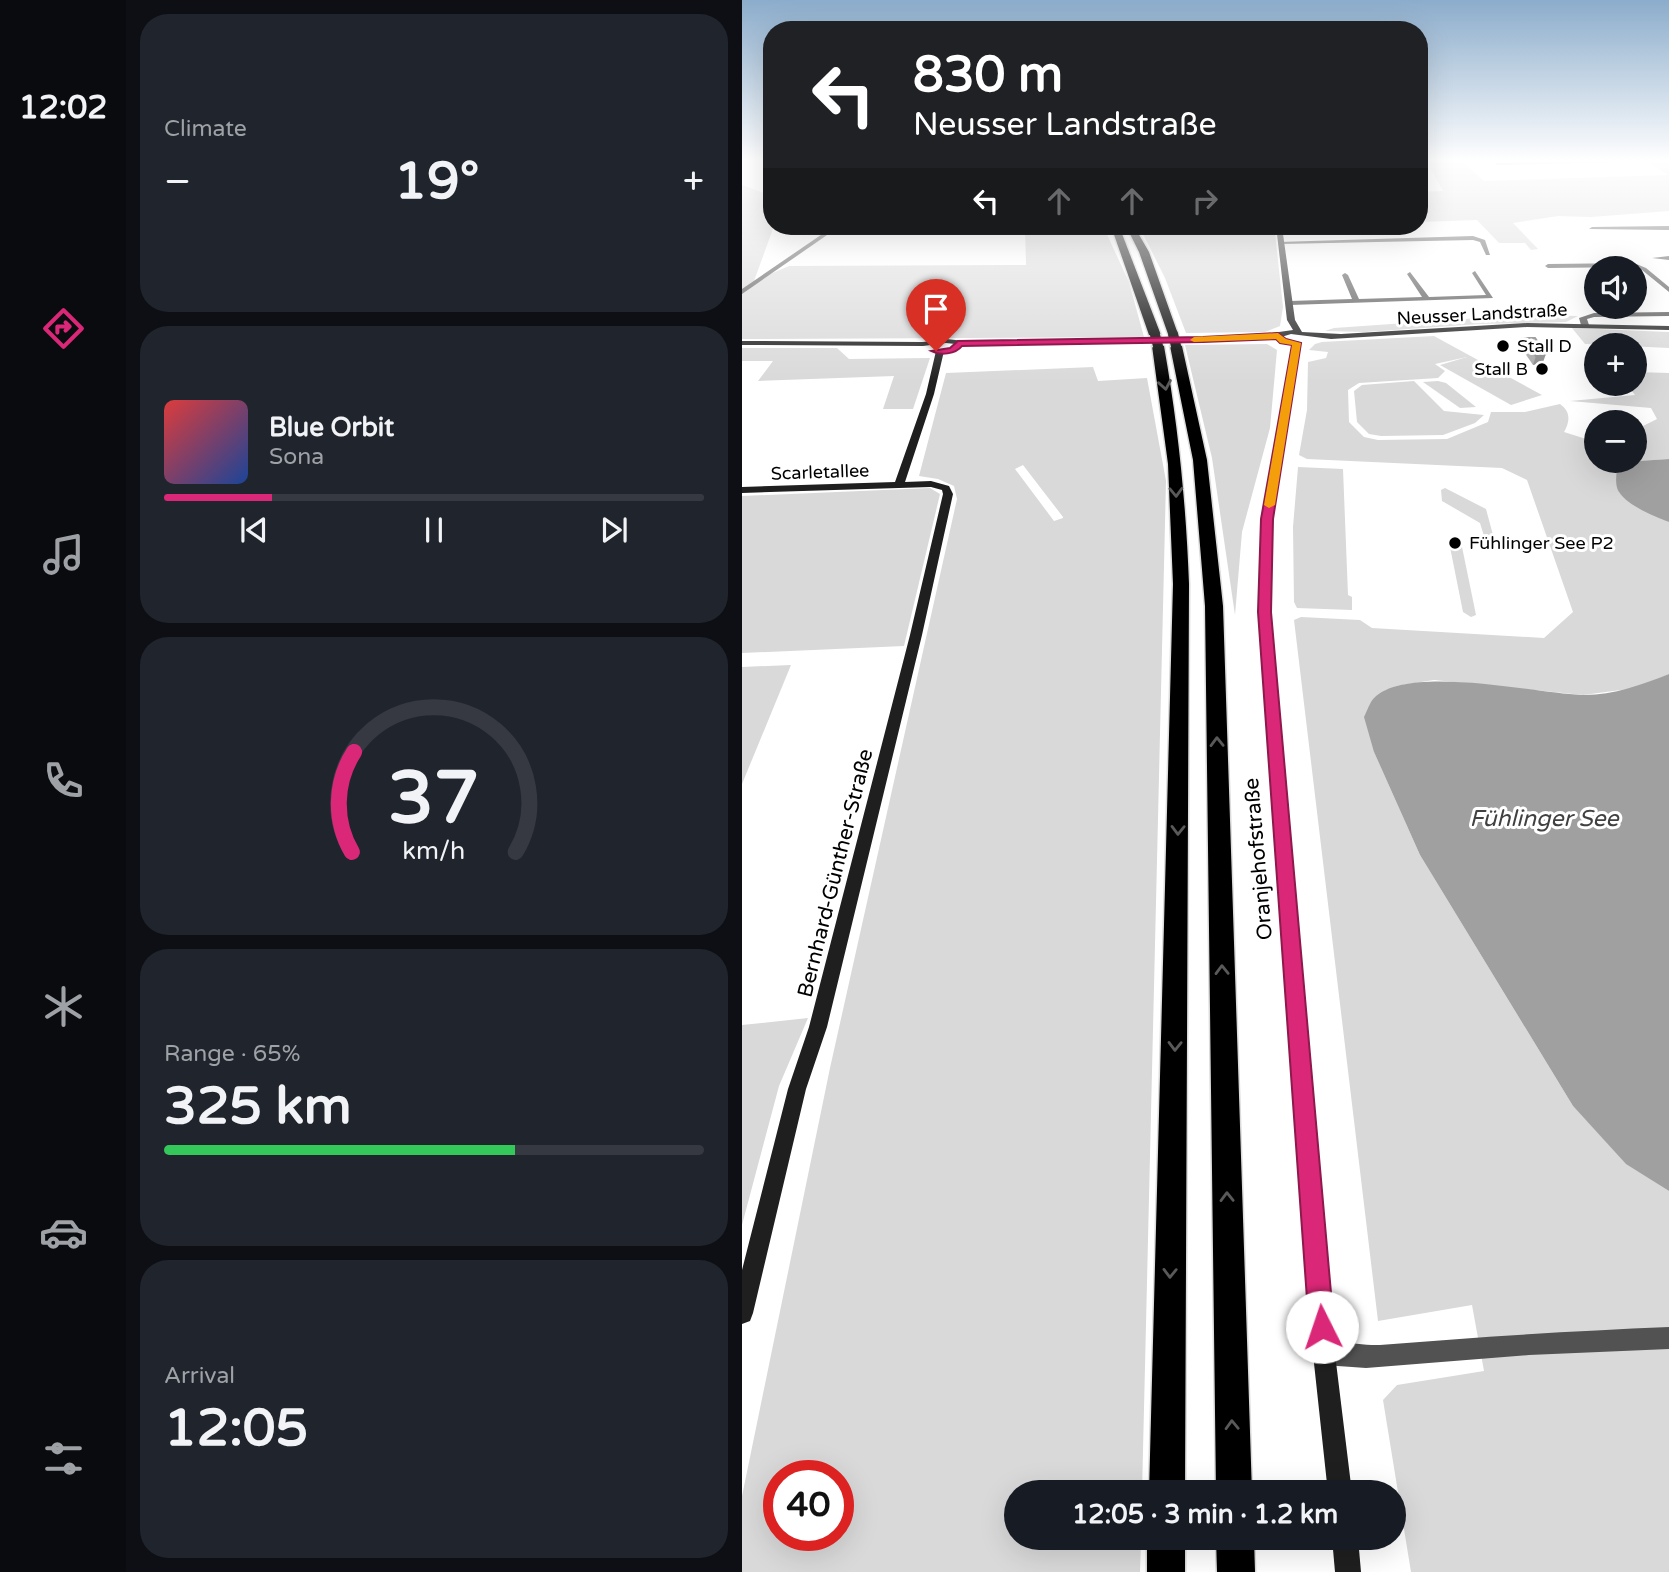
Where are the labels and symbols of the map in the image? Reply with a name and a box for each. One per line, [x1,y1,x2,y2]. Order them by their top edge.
pin [906,279,966,351]
street label: Neusser Landstraße [1396,299,1568,329]
place label: Stall D [1517,335,1572,357]
marker: Stall D [1495,338,1511,354]
place label: Stall B [1474,358,1528,380]
marker: Stall B [1534,361,1550,377]
one-way arrow [1157,379,1172,391]
street label: Scarletallee [770,459,870,485]
one-way arrow [1169,487,1184,498]
place label: Fühlinger See P2 [1469,532,1614,554]
marker: Fühlinger See P2 [1447,535,1463,551]
one-way arrow [1209,736,1225,747]
street label: Bernhard-Günther-Straße [792,746,879,1000]
street label: Oranjehofstraße [1239,777,1278,941]
water label: Fühlinger See [1469,805,1621,833]
one-way arrow [1170,825,1186,836]
one-way arrow [1214,964,1230,974]
one-way arrow [1167,1040,1182,1051]
one-way arrow [1219,1191,1235,1202]
one-way arrow [1162,1268,1178,1279]
position arrow [1285,1290,1359,1364]
one-way arrow [1224,1419,1240,1429]
speed limit sign: 40 [763,1460,854,1551]

